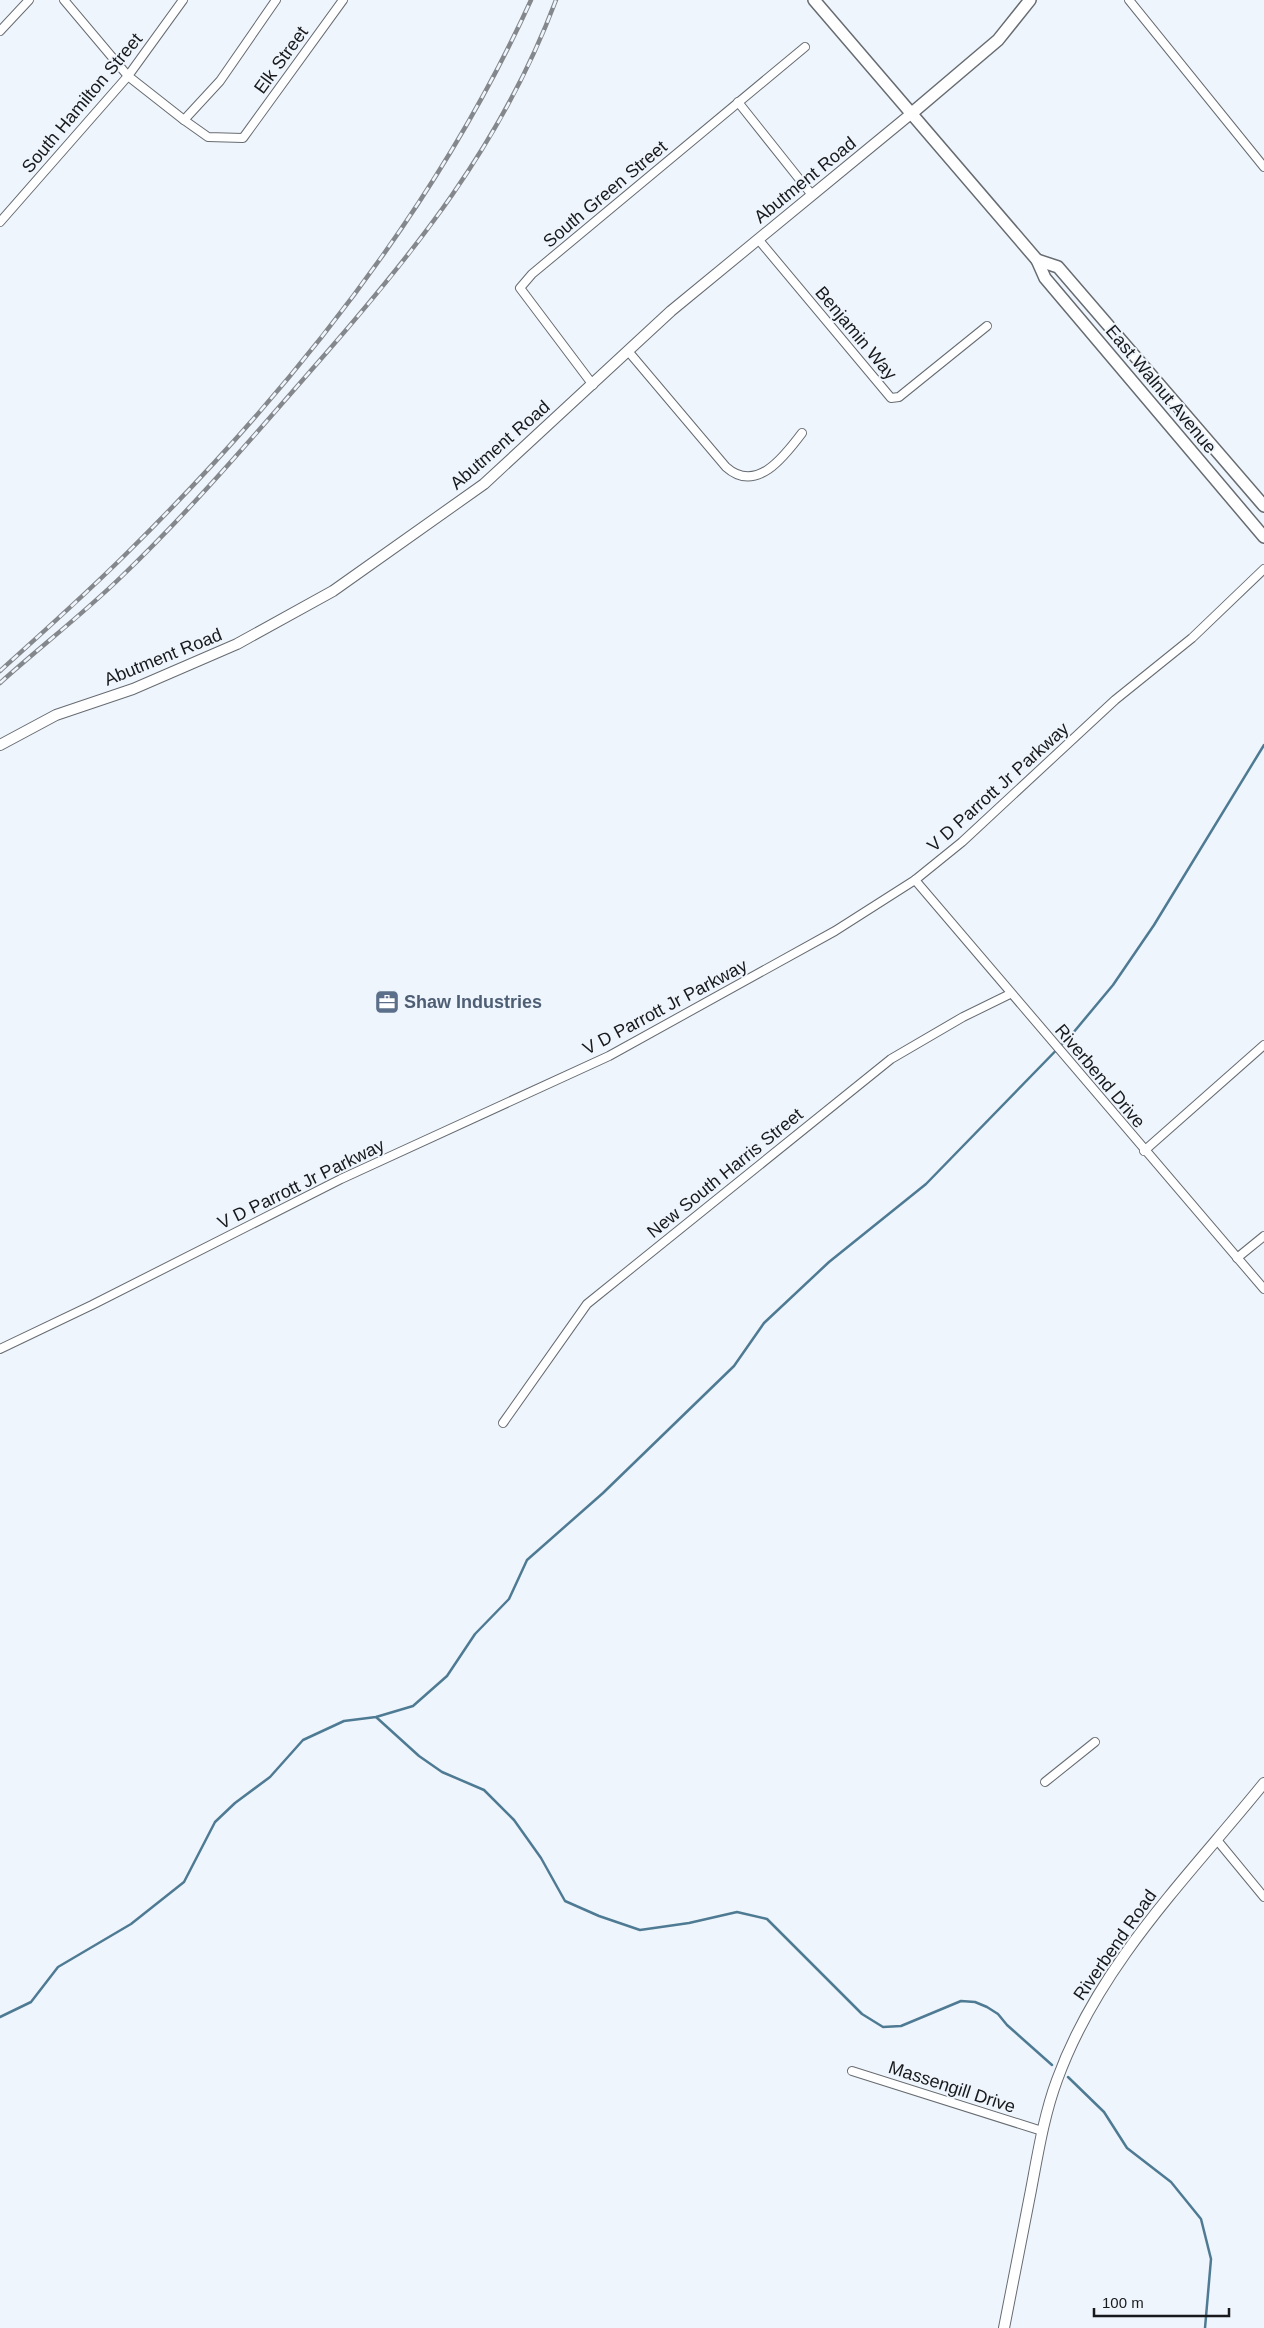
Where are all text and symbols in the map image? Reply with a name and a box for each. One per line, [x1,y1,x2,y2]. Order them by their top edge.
street label: Elk Street [250,23,312,97]
street label: South Hamilton Street [18,29,146,177]
street label: Abutment Road [750,133,860,227]
street label: South Green Street [539,136,671,252]
street label: Benjamin Way [811,282,901,384]
street label: East Walnut Avenue [1102,321,1220,457]
street label: Abutment Road [446,396,554,494]
street label: Abutment Road [101,624,225,690]
street label: V D Parrott Jr Parkway [923,718,1073,856]
street label: V D Parrott Jr Parkway [579,955,751,1059]
office icon: Shaw Industries [374,989,400,1015]
place label: Shaw Industries [404,992,542,1012]
street label: Riverbend Drive [1051,1020,1149,1132]
street label: New South Harris Street [643,1104,807,1242]
street label: V D Parrott Jr Parkway [214,1135,388,1233]
street label: Riverbend Road [1070,1886,1160,2004]
street label: Massengill Drive [886,2057,1018,2117]
scale bar [1094,2286,1229,2318]
text: 100 m [1102,2294,1144,2311]

